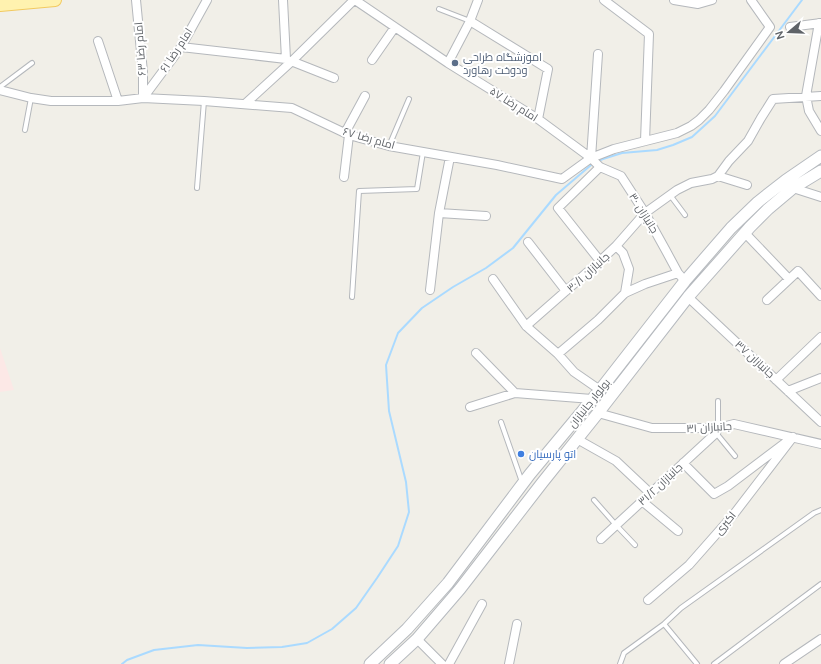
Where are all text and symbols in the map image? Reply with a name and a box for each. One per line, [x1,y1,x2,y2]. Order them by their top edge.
north arrow [769,12,809,52]
street label: امام رضا ۶۳ [131,22,150,76]
street label: امام رضا ۶۱ [157,25,196,75]
text: N [772,29,787,41]
place label: اموزشگاه طراحی ودوخت رهاورد [463,50,542,77]
marker: اموزشگاه طراحی ودوخت رهاورد [450,58,460,68]
street label: امام رضا ۵۷ [487,84,541,125]
street label: امام رضا ۶۷ [341,124,397,153]
street label: جانبازان ۳۰ [626,190,662,236]
street label: جانبازان ۳۰/۱ [564,249,612,295]
street label: جانبازان ۳۷ [732,337,778,381]
street label: بولوار جانبازان [565,375,613,430]
street label: جانبازان ۳۱ [686,419,732,435]
place label: اتو پارسیان [529,447,576,461]
marker: اتو پارسیان [516,449,526,459]
street label: جانبازان ۳۱/۲ [635,460,685,508]
street label: اکبری [711,508,739,538]

